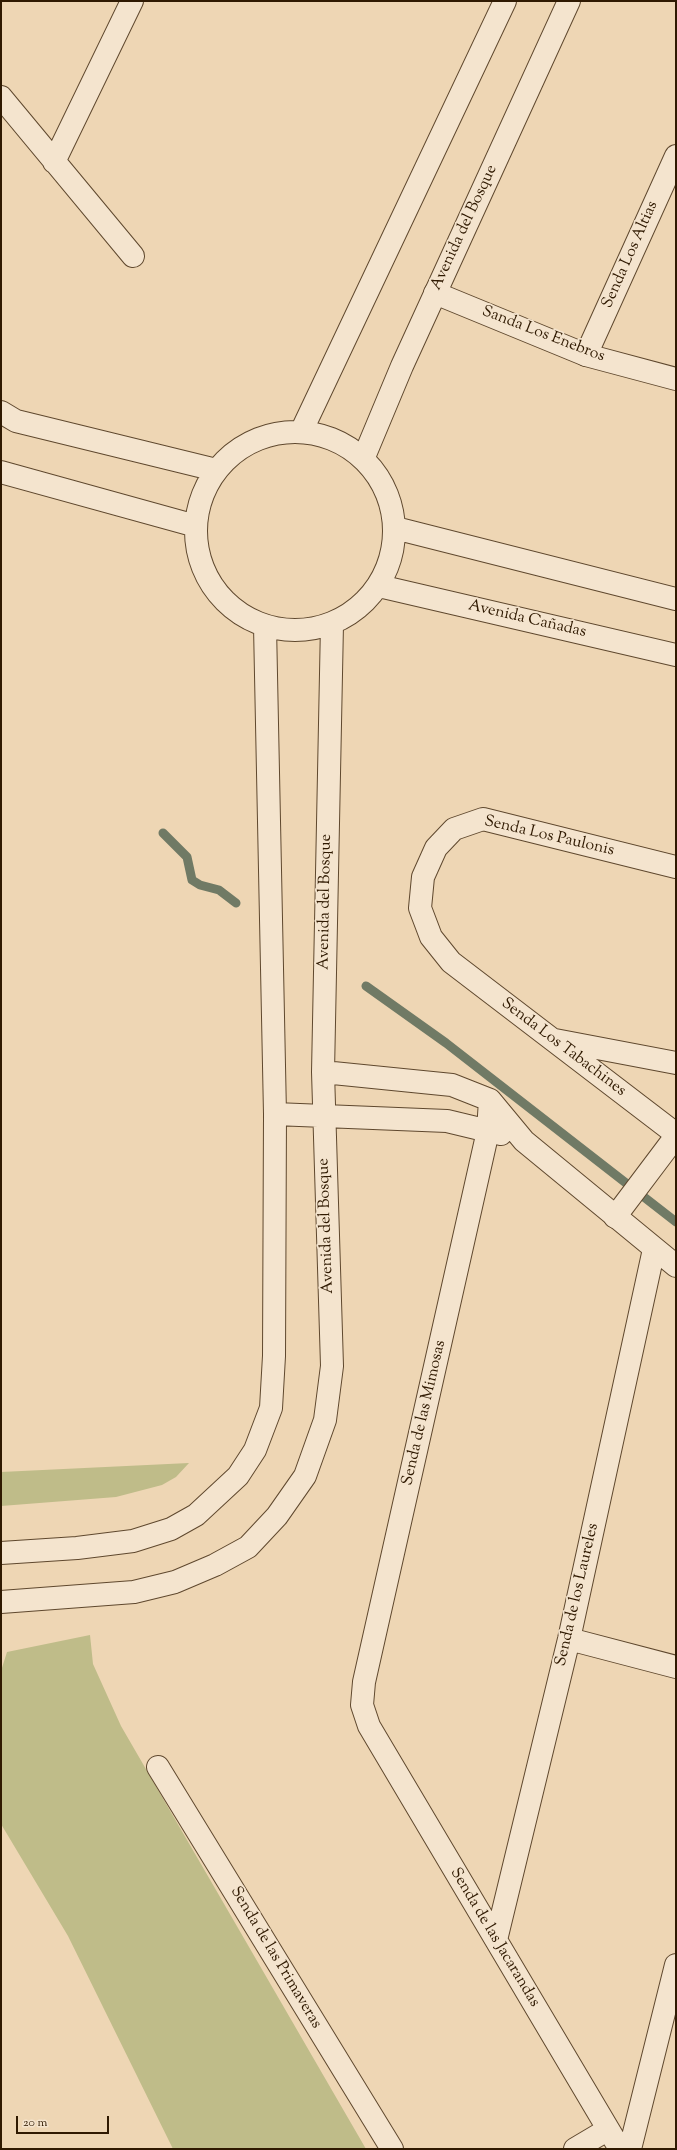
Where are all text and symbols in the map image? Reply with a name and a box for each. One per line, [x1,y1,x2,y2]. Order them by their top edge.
street label: Avenida del Bosque [428,162,502,294]
street label: Senda Los Altias [599,198,663,312]
street label: Sanda Los Enebros [479,303,607,367]
street label: Avenida Cañadas [466,597,588,643]
street label: Senda Los Paulonis [482,813,616,861]
street label: Avenida del Bosque [315,834,337,970]
street label: Senda Los Tabachines [497,995,629,1101]
street label: Avenida del Bosque [315,1158,339,1294]
street label: Senda de las Mimosas [399,1339,451,1487]
street label: Senda de los Laureles [552,1522,604,1668]
street label: Senda de las Jacarandas [445,1865,543,2011]
street label: Senda de las Primaveras [225,1884,325,2032]
scale bar [18,2108,111,2134]
text: 20 m [23,2114,47,2132]

